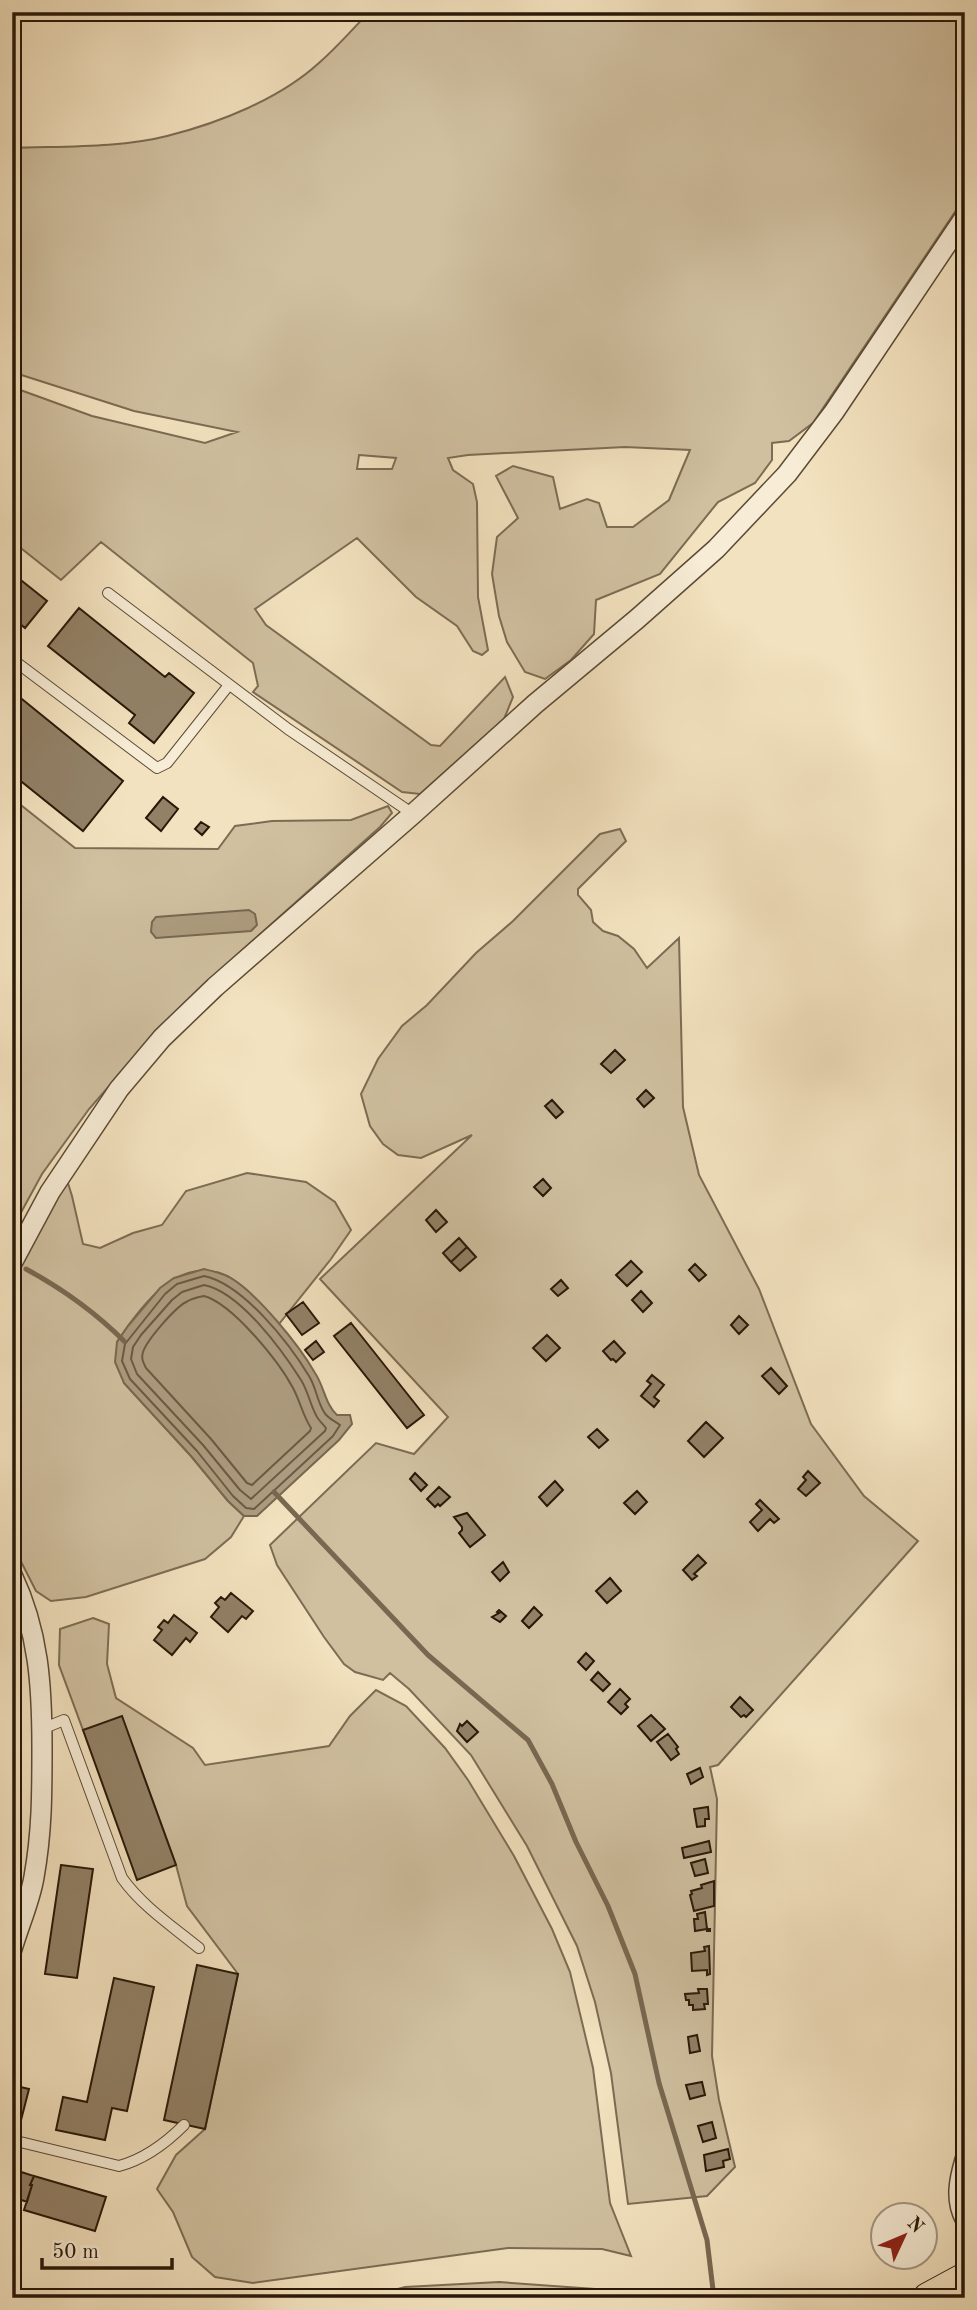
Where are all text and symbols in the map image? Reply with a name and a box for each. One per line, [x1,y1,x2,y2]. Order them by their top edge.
north arrow [869,2202,939,2272]
text: N [903,2214,927,2238]
scale bar [42,2226,172,2270]
text: 50 m [52,2242,99,2263]

